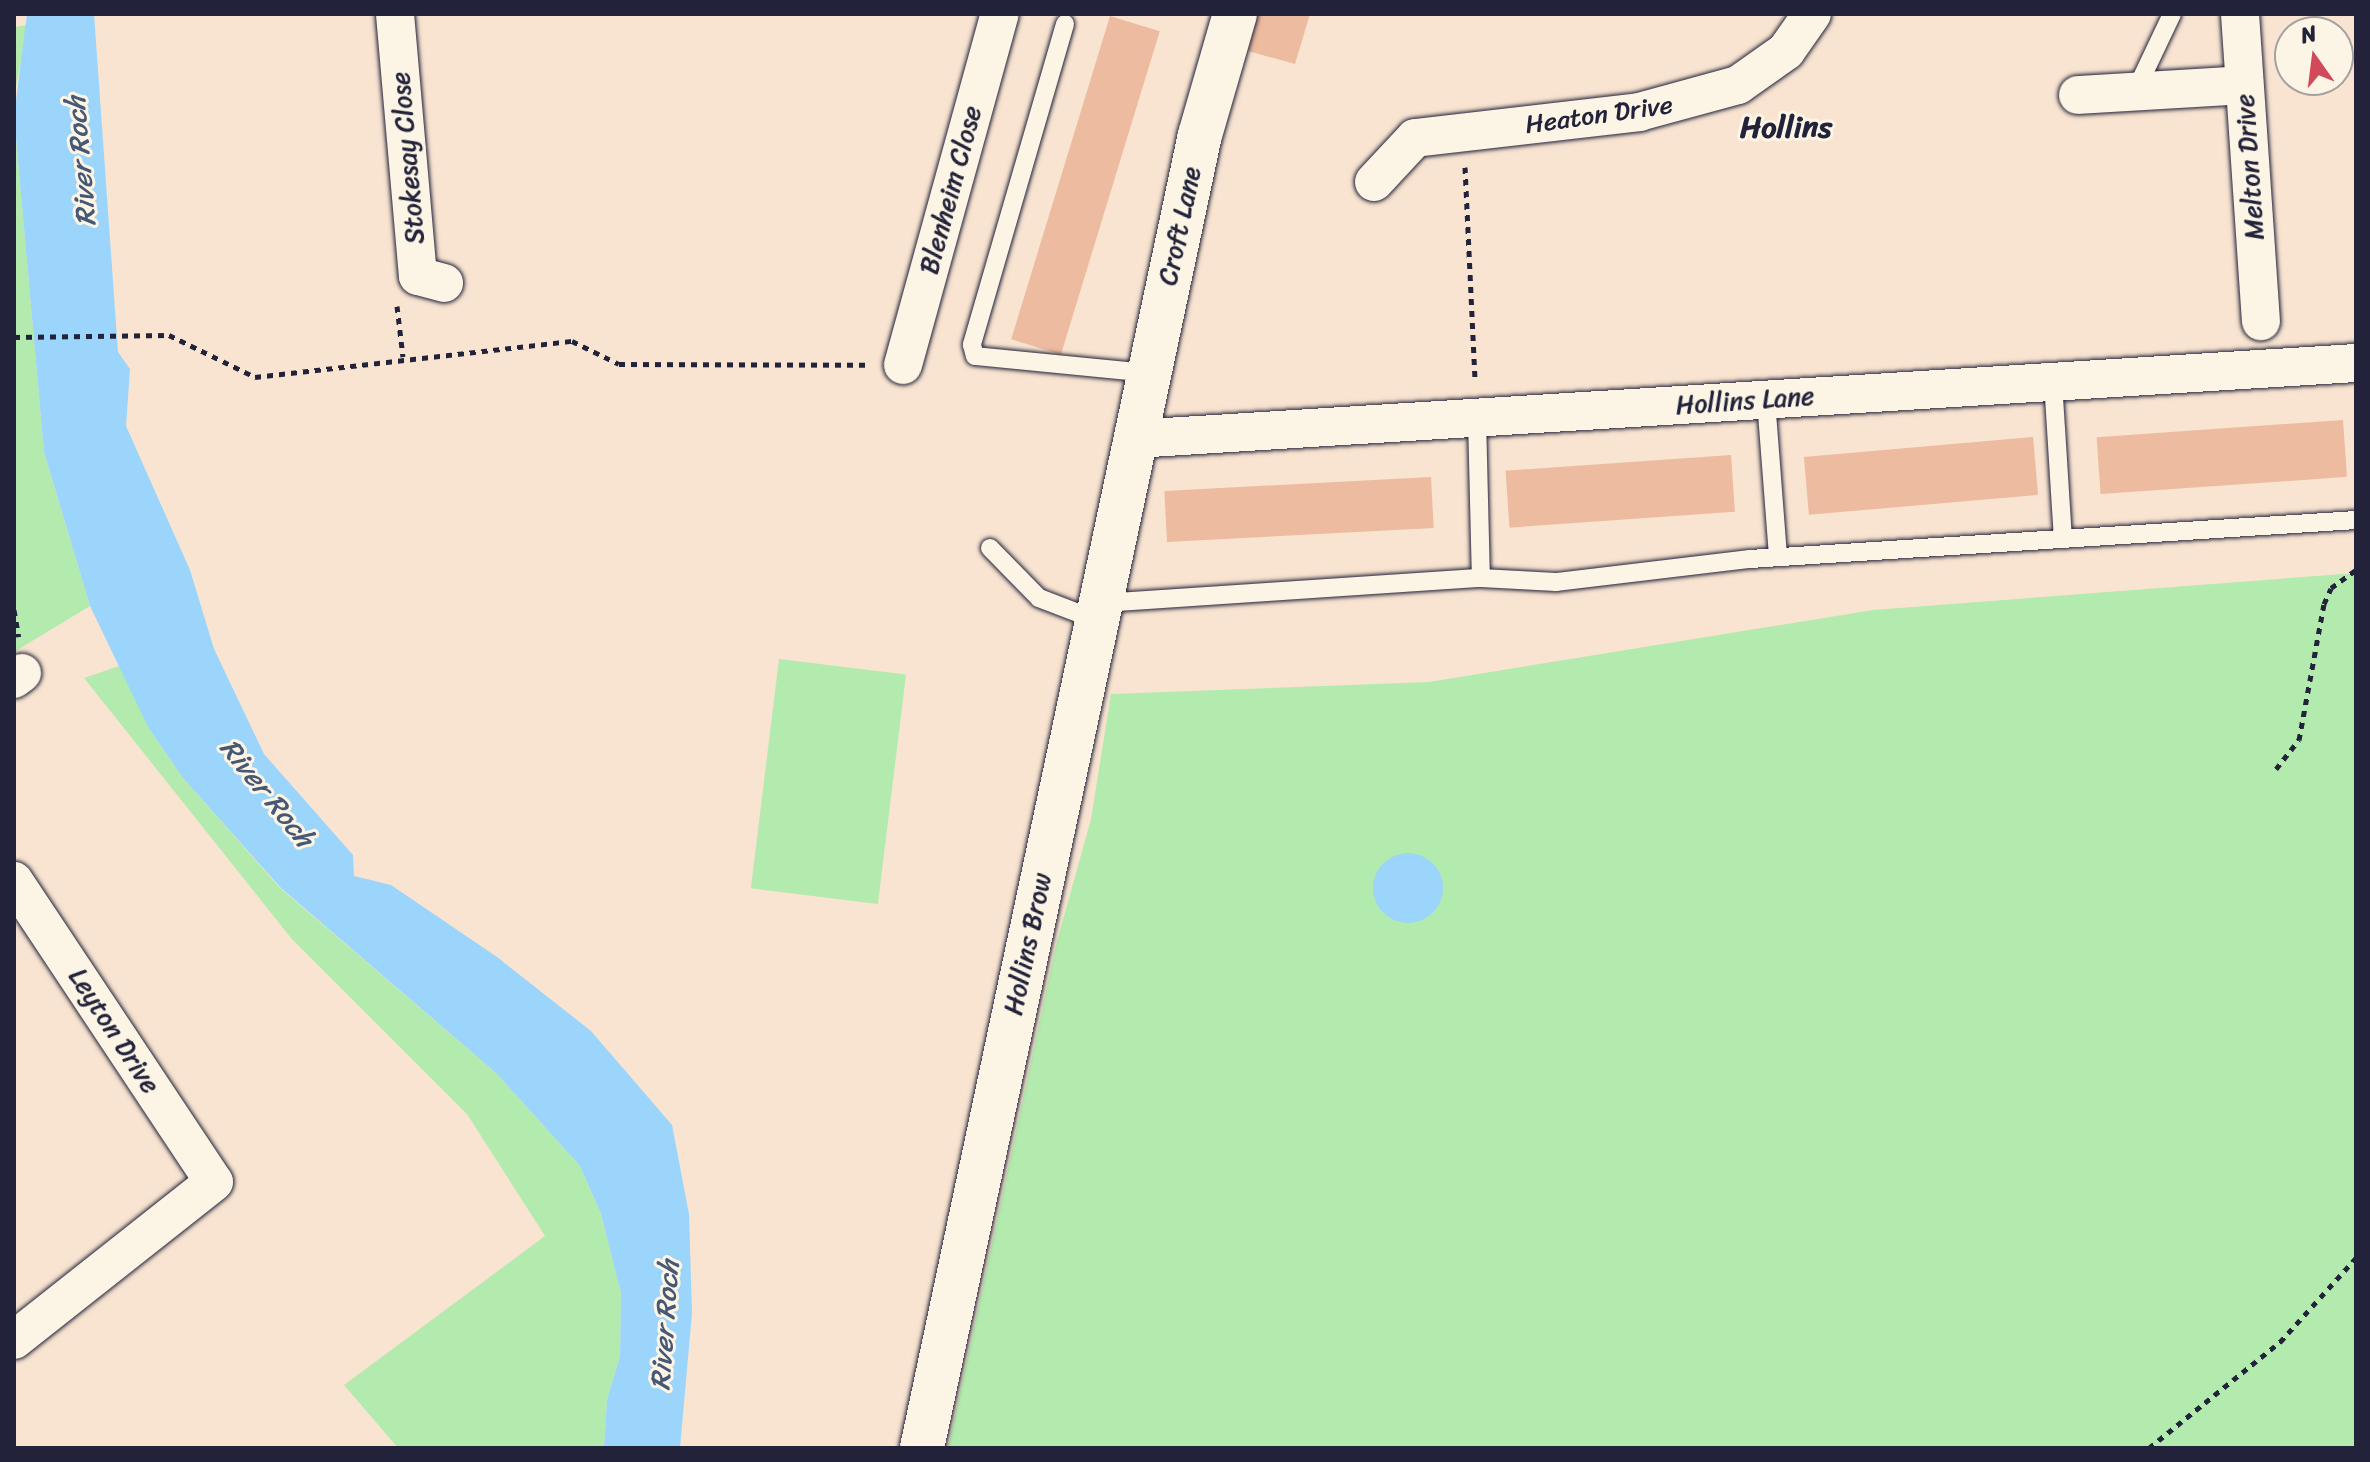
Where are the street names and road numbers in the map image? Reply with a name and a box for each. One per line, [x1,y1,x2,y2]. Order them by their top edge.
street label: Stokesay Close [385,70,431,246]
street label: Heaton Drive [1523,89,1675,141]
street label: Melton Drive [2229,93,2271,241]
street label: Blenheim Close [913,102,989,278]
street label: Croft Lane [1152,163,1208,289]
street label: Hollins Lane [1675,381,1815,421]
street label: Hollins Brow [998,870,1058,1018]
street label: Leyton Drive [62,962,166,1100]

